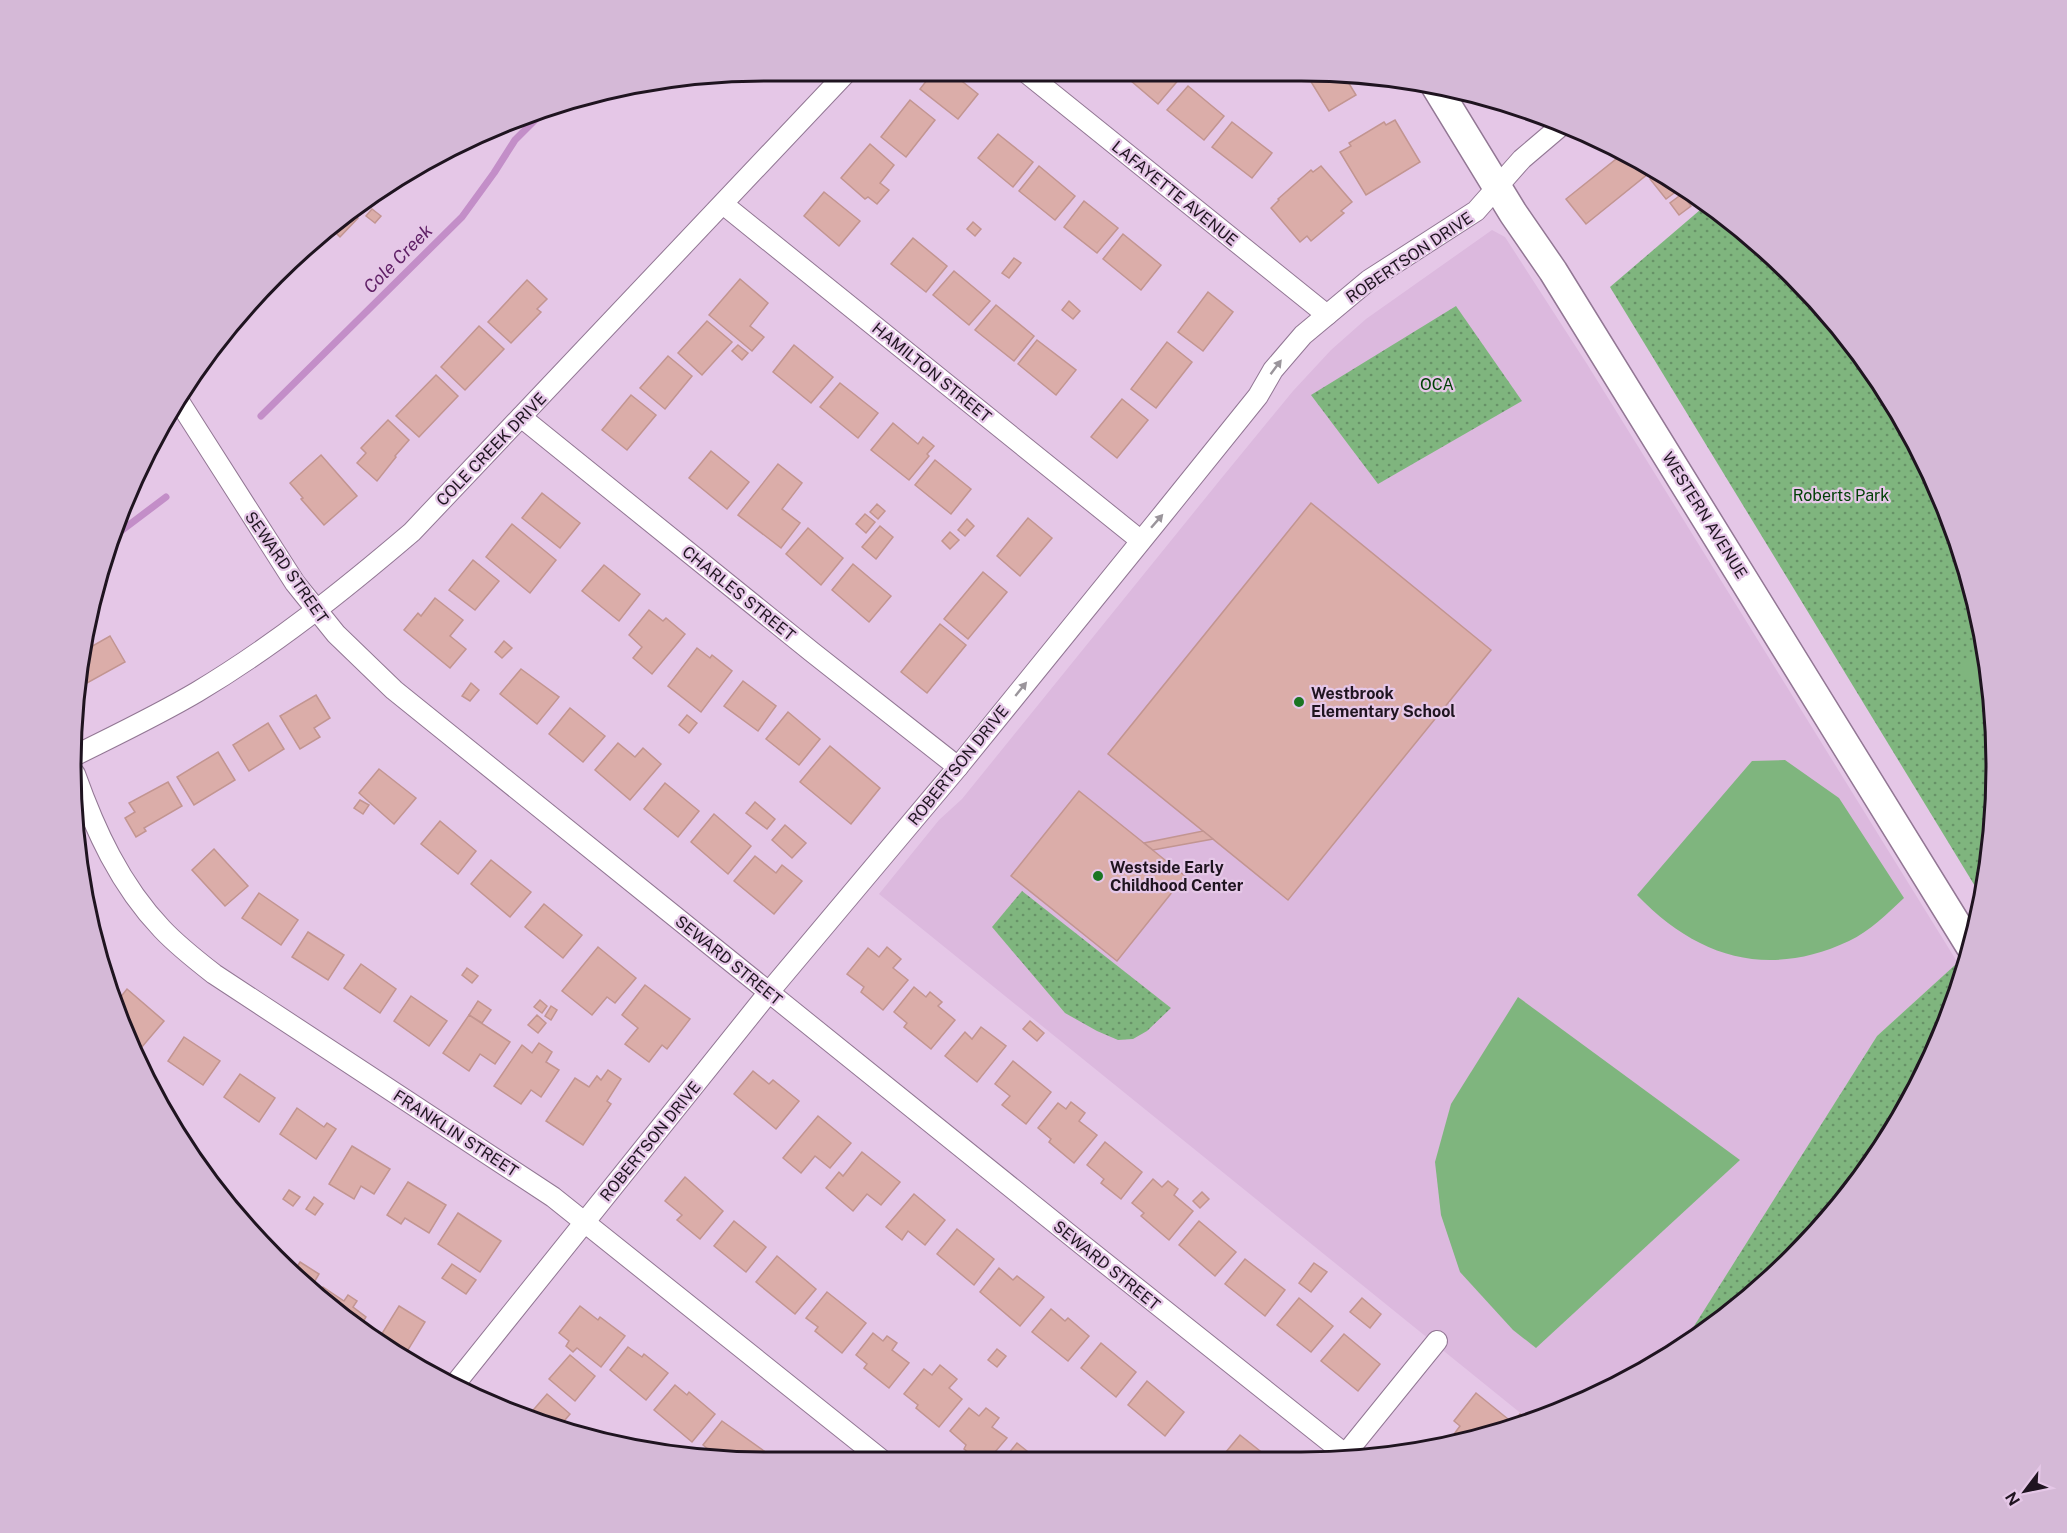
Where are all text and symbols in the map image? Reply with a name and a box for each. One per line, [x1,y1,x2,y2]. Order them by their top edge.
street label: LAFAYETTE AVENUE [1108,137,1241,250]
street label: ROBERTSON DRIVE [1342,208,1476,307]
water label: Cole Creek [359,220,437,297]
street label: HAMILTON STREET [868,319,995,427]
one-way arrow [1270,359,1282,375]
park label: OCA [1420,375,1454,394]
street label: COLE CREEK DRIVE [433,389,550,510]
street label: WESTERN AVENUE [1658,449,1751,582]
park label: Roberts Park [1793,486,1889,505]
street label: SEWARD STREET [241,508,332,627]
one-way arrow [1150,514,1163,529]
street label: CHARLES STREET [678,542,799,645]
one-way arrow [1014,681,1026,696]
place label: Westbrook Elementary School [1311,684,1456,721]
marker: Westbrook Elementary School [1292,695,1306,709]
street label: ROBERTSON DRIVE [904,702,1013,829]
place label: Westside Early Childhood Center [1110,858,1244,895]
marker: Westside Early Childhood Center [1091,869,1105,883]
street label: SEWARD STREET [672,912,786,1010]
street label: ROBERTSON DRIVE [596,1078,705,1205]
street label: FRANKLIN STREET [390,1086,522,1181]
street label: SEWARD STREET [1050,1217,1164,1315]
north arrow [1995,1461,2055,1521]
text: N [2001,1488,2024,1509]

